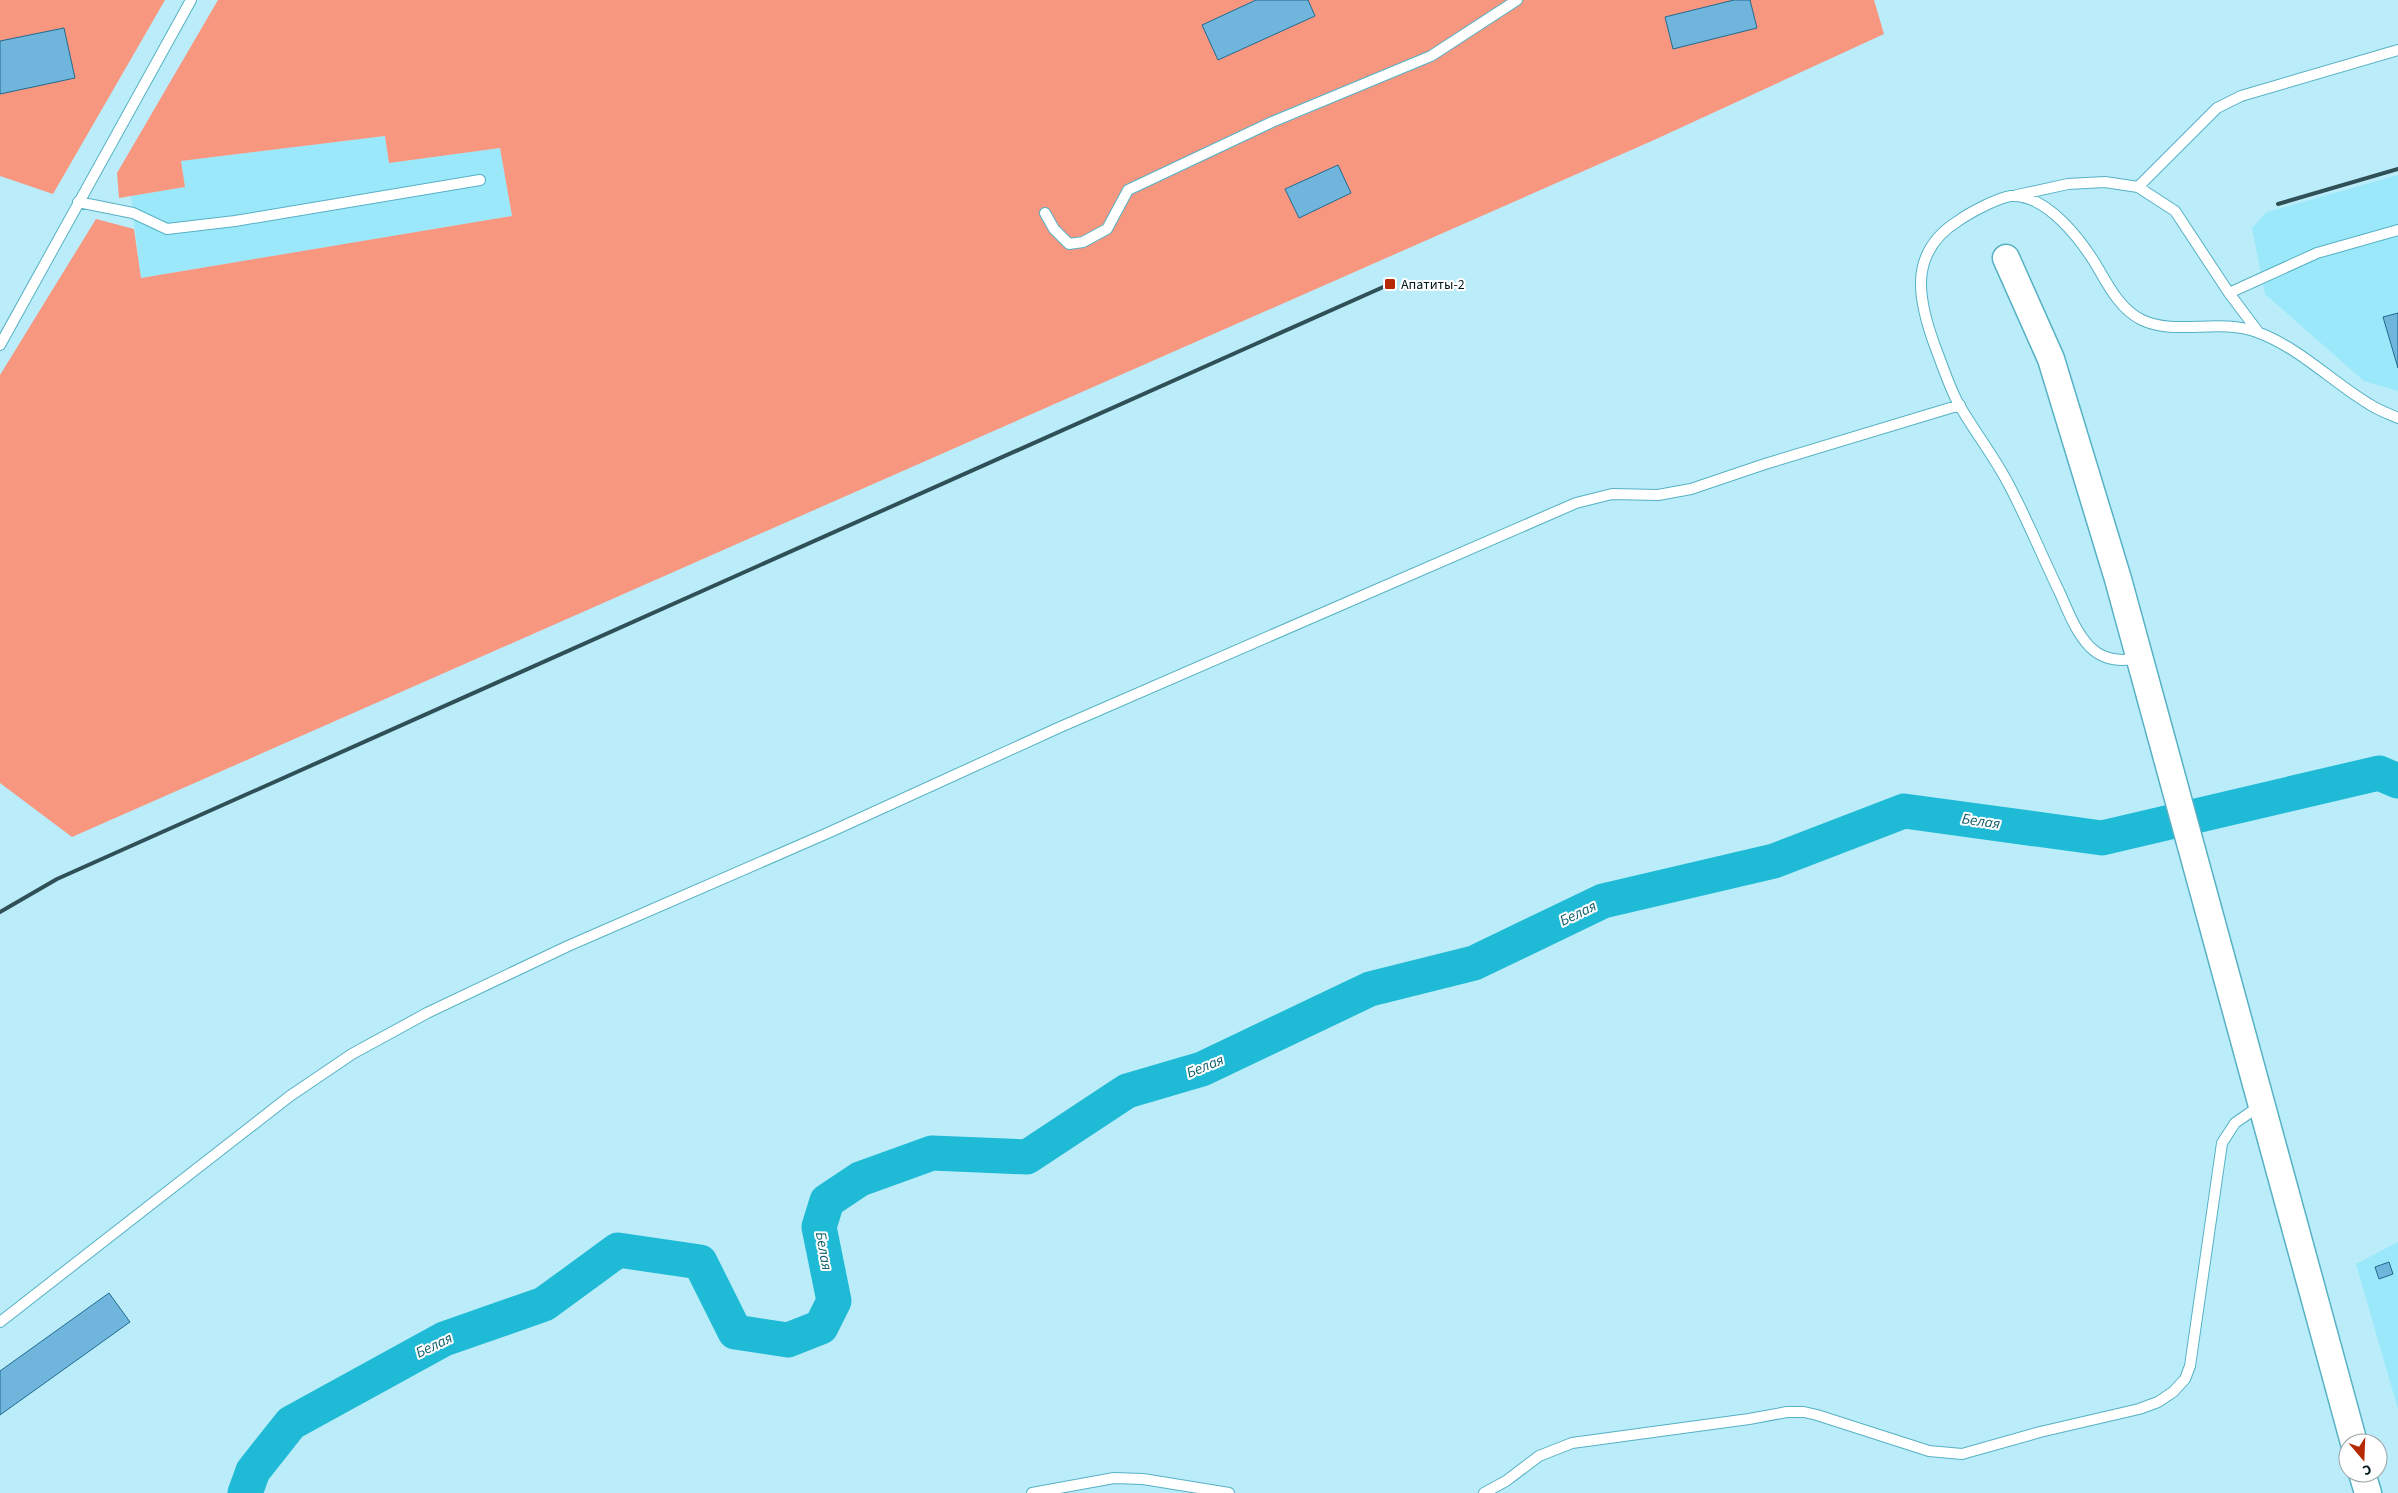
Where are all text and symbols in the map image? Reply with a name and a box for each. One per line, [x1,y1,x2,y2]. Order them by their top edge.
place label: Апатиты-2 [1401,275,1465,295]
marker: Апатиты-2 [1383,277,1397,291]
water label: Белая [1960,808,2002,835]
water label: Белая [1556,896,1600,931]
water label: Белая [1183,1049,1227,1083]
water label: Белая [810,1230,837,1272]
water label: Белая [412,1328,456,1363]
north arrow [2338,1433,2388,1483]
text: С [2360,1459,2374,1480]

